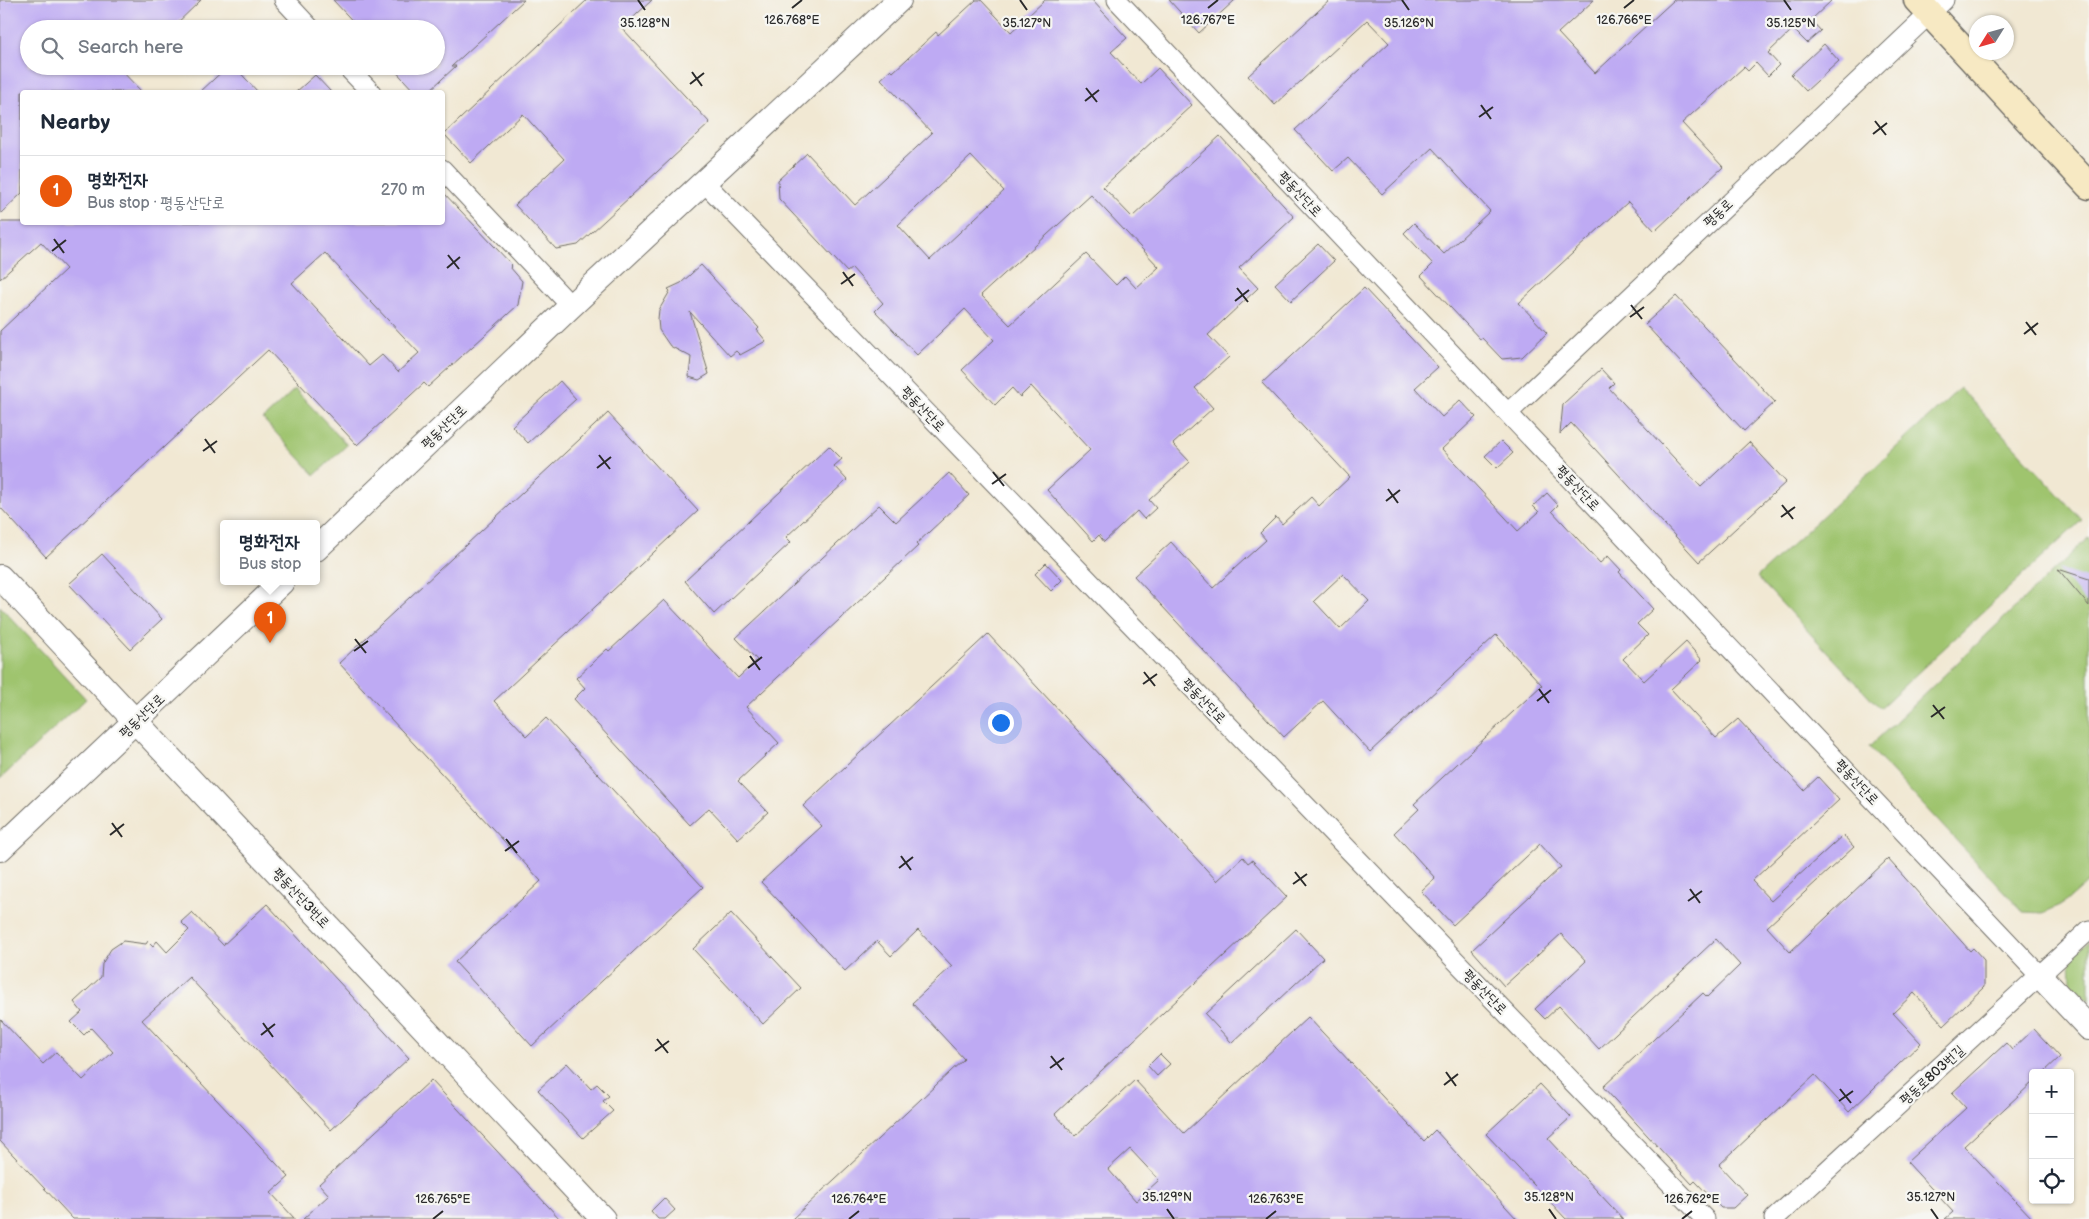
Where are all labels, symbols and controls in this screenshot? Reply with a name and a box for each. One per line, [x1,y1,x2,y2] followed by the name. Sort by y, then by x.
[764,13,820,28] text: 126.768°E
[1181,13,1235,28] text: 126.767°E
[1596,13,1652,28] text: 126.766°E
[1969,15,2014,60] north arrow
[620,16,670,31] text: 35.128°N
[1003,16,1051,31] text: 35.127°N
[1384,16,1434,31] text: 35.126°N
[1766,16,1816,31] text: 35.125°N
[20,20,445,75] search box
[38,34,66,62] icon: search
[78,36,183,59] text: Search here
[40,110,110,135] text: Nearby
[1275,168,1325,220] street label: 평동산단로
[87,169,148,192] text: 명화전자
[53,181,59,200] text: 1
[381,181,425,200] text: 270 m
[87,194,225,213] text: Bus stop · 평동산단로
[1700,195,1736,231] street label: 평동로
[897,383,949,435] street label: 평동산단로
[418,401,470,453] street label: 평동산단로
[1553,462,1603,514] street label: 평동산단로
[220,520,320,585] popup
[239,531,300,554] text: 명화전자
[239,555,301,574] text: Bus stop
[254,602,286,643] pin: 1
[1178,675,1230,727] street label: 평동산단로
[116,690,168,742] street label: 평동산단로
[988,710,1014,736] your location
[1832,756,1882,808] street label: 평동산단로
[269,864,333,932] street label: 평동산단3번로
[1459,966,1511,1018] street label: 평동산단로
[1896,1041,1968,1109] street label: 평동로803번길
[2029,1069,2074,1204] map controls
[2029,1069,2074,1114] button: +
[2029,1114,2074,1159] button: −
[2029,1159,2074,1204] button: locate
[1142,1190,1192,1205] text: 35.129°N
[1524,1190,1574,1205] text: 35.128°N
[1907,1190,1955,1205] text: 35.127°N
[416,1192,470,1207] text: 126.765°E
[832,1192,887,1207] text: 126.764°E
[1248,1192,1304,1207] text: 126.763°E
[1665,1192,1719,1207] text: 126.762°E

